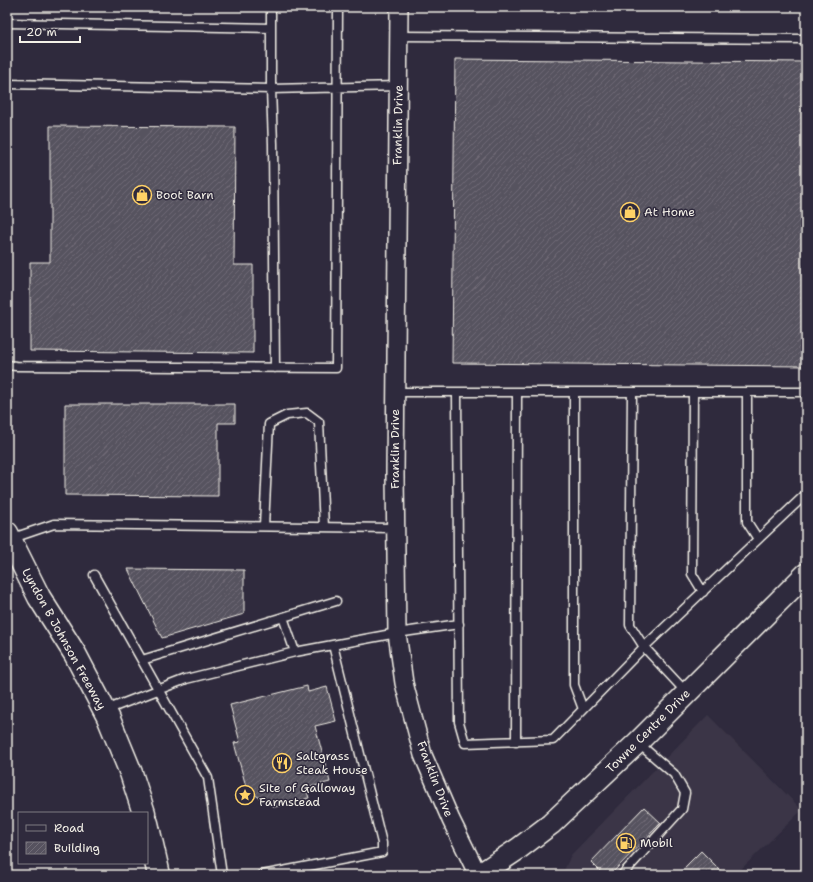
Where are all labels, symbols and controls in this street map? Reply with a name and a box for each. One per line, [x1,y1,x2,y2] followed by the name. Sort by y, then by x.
[20,18,80,44] scale bar
[26,24,57,40] text: 20 m
[389,85,407,165] street label: Franklin Drive
[131,184,153,206] shop icon: Boot Barn
[156,187,214,203] place label: Boot Barn
[619,201,641,223] shop icon: At Home
[644,204,695,220] place label: At Home
[387,409,403,489] street label: Franklin Drive
[18,565,110,713] street label: Lyndon B Johnson Freeway
[602,685,694,777] street label: Towne Centre Drive
[413,739,457,819] street label: Franklin Drive
[296,748,368,778] place label: Saltgrass Steak House
[271,752,293,774] restaurant icon: Saltgrass Steak House
[259,780,356,810] place label: Site of Galloway Farmstead
[234,784,256,806] place icon: Site of Galloway Farmstead
[18,812,148,864] legend
[54,820,85,836] text: Road
[615,832,637,854] fuel station icon: Mobil
[640,835,673,851] place label: Mobil
[54,840,100,856] text: Building

